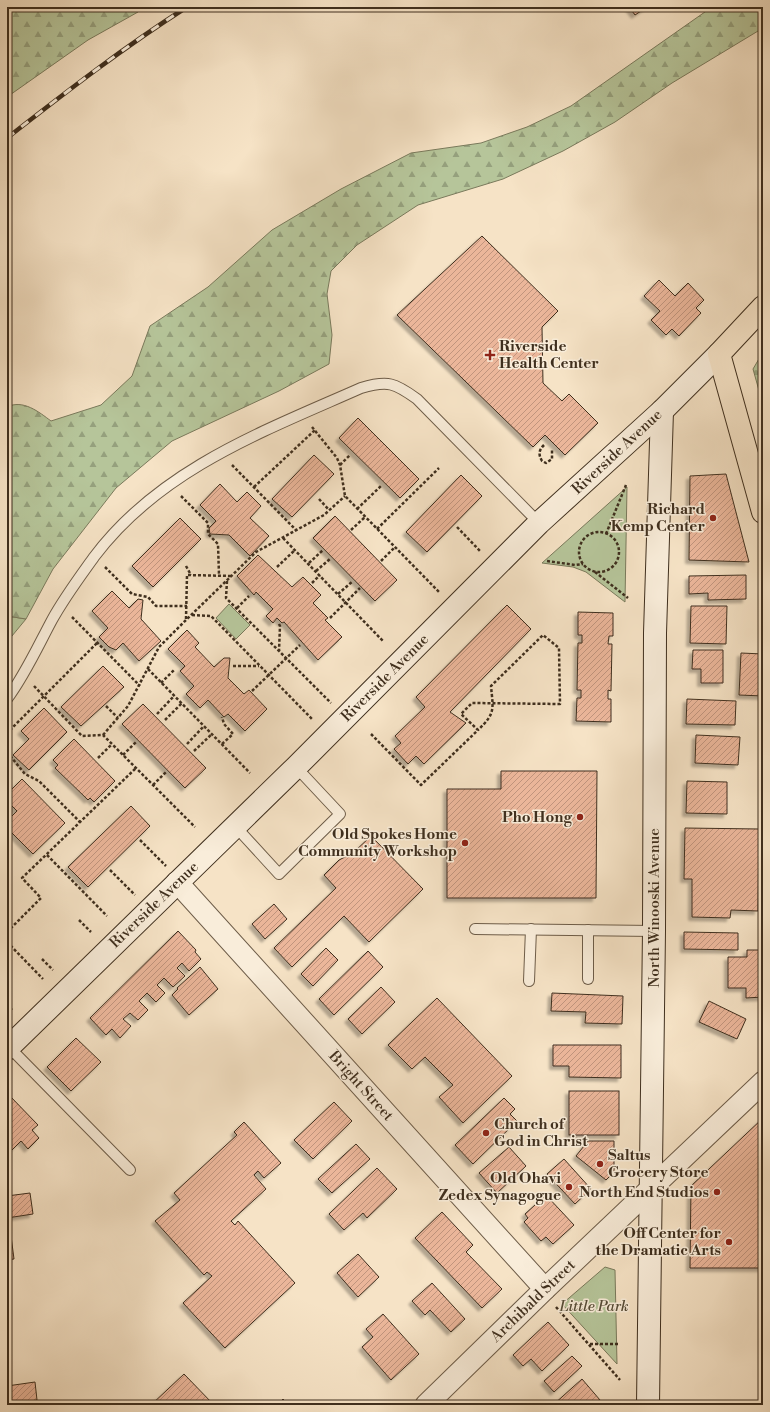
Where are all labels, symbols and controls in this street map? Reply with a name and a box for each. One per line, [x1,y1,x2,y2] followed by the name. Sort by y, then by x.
[499,337,599,373] place label: Riverside Health Center
[484,349,496,361] marker: Riverside Health Center
[568,405,666,499] street label: Riverside Avenue
[611,500,706,536] place label: Richard Kemp Center
[708,513,718,523] marker: Richard Kemp Center
[337,630,433,726] street label: Riverside Avenue
[502,808,573,827] place label: Pho Hong
[575,812,585,822] marker: Pho Hong
[298,825,457,861] place label: Old Spokes Home Community Workshop
[645,828,664,988] street label: North Winooski Avenue
[460,838,470,848] marker: Old Spokes Home Community Workshop
[105,858,203,952] street label: Riverside Avenue
[324,1046,398,1126] street label: Bright Street
[494,1115,588,1151] place label: Church of God in Christ
[481,1128,491,1138] marker: Church of God in Christ
[608,1146,709,1182] place label: Saltus Grocery Store
[595,1159,605,1169] marker: Saltus Grocery Store
[439,1169,561,1205] place label: Old Ohavi Zedex Synagogue
[564,1182,574,1192] marker: Old Ohavi Zedex Synagogue
[579,1183,709,1202] place label: North End Studios
[712,1187,722,1197] marker: North End Studios
[595,1224,721,1260] place label: Off Center for the Dramatic Arts
[724,1237,734,1247] marker: Off Center for the Dramatic Arts
[486,1255,580,1347] street label: Archibald Street
[558,1297,629,1316] park label: Little Park

